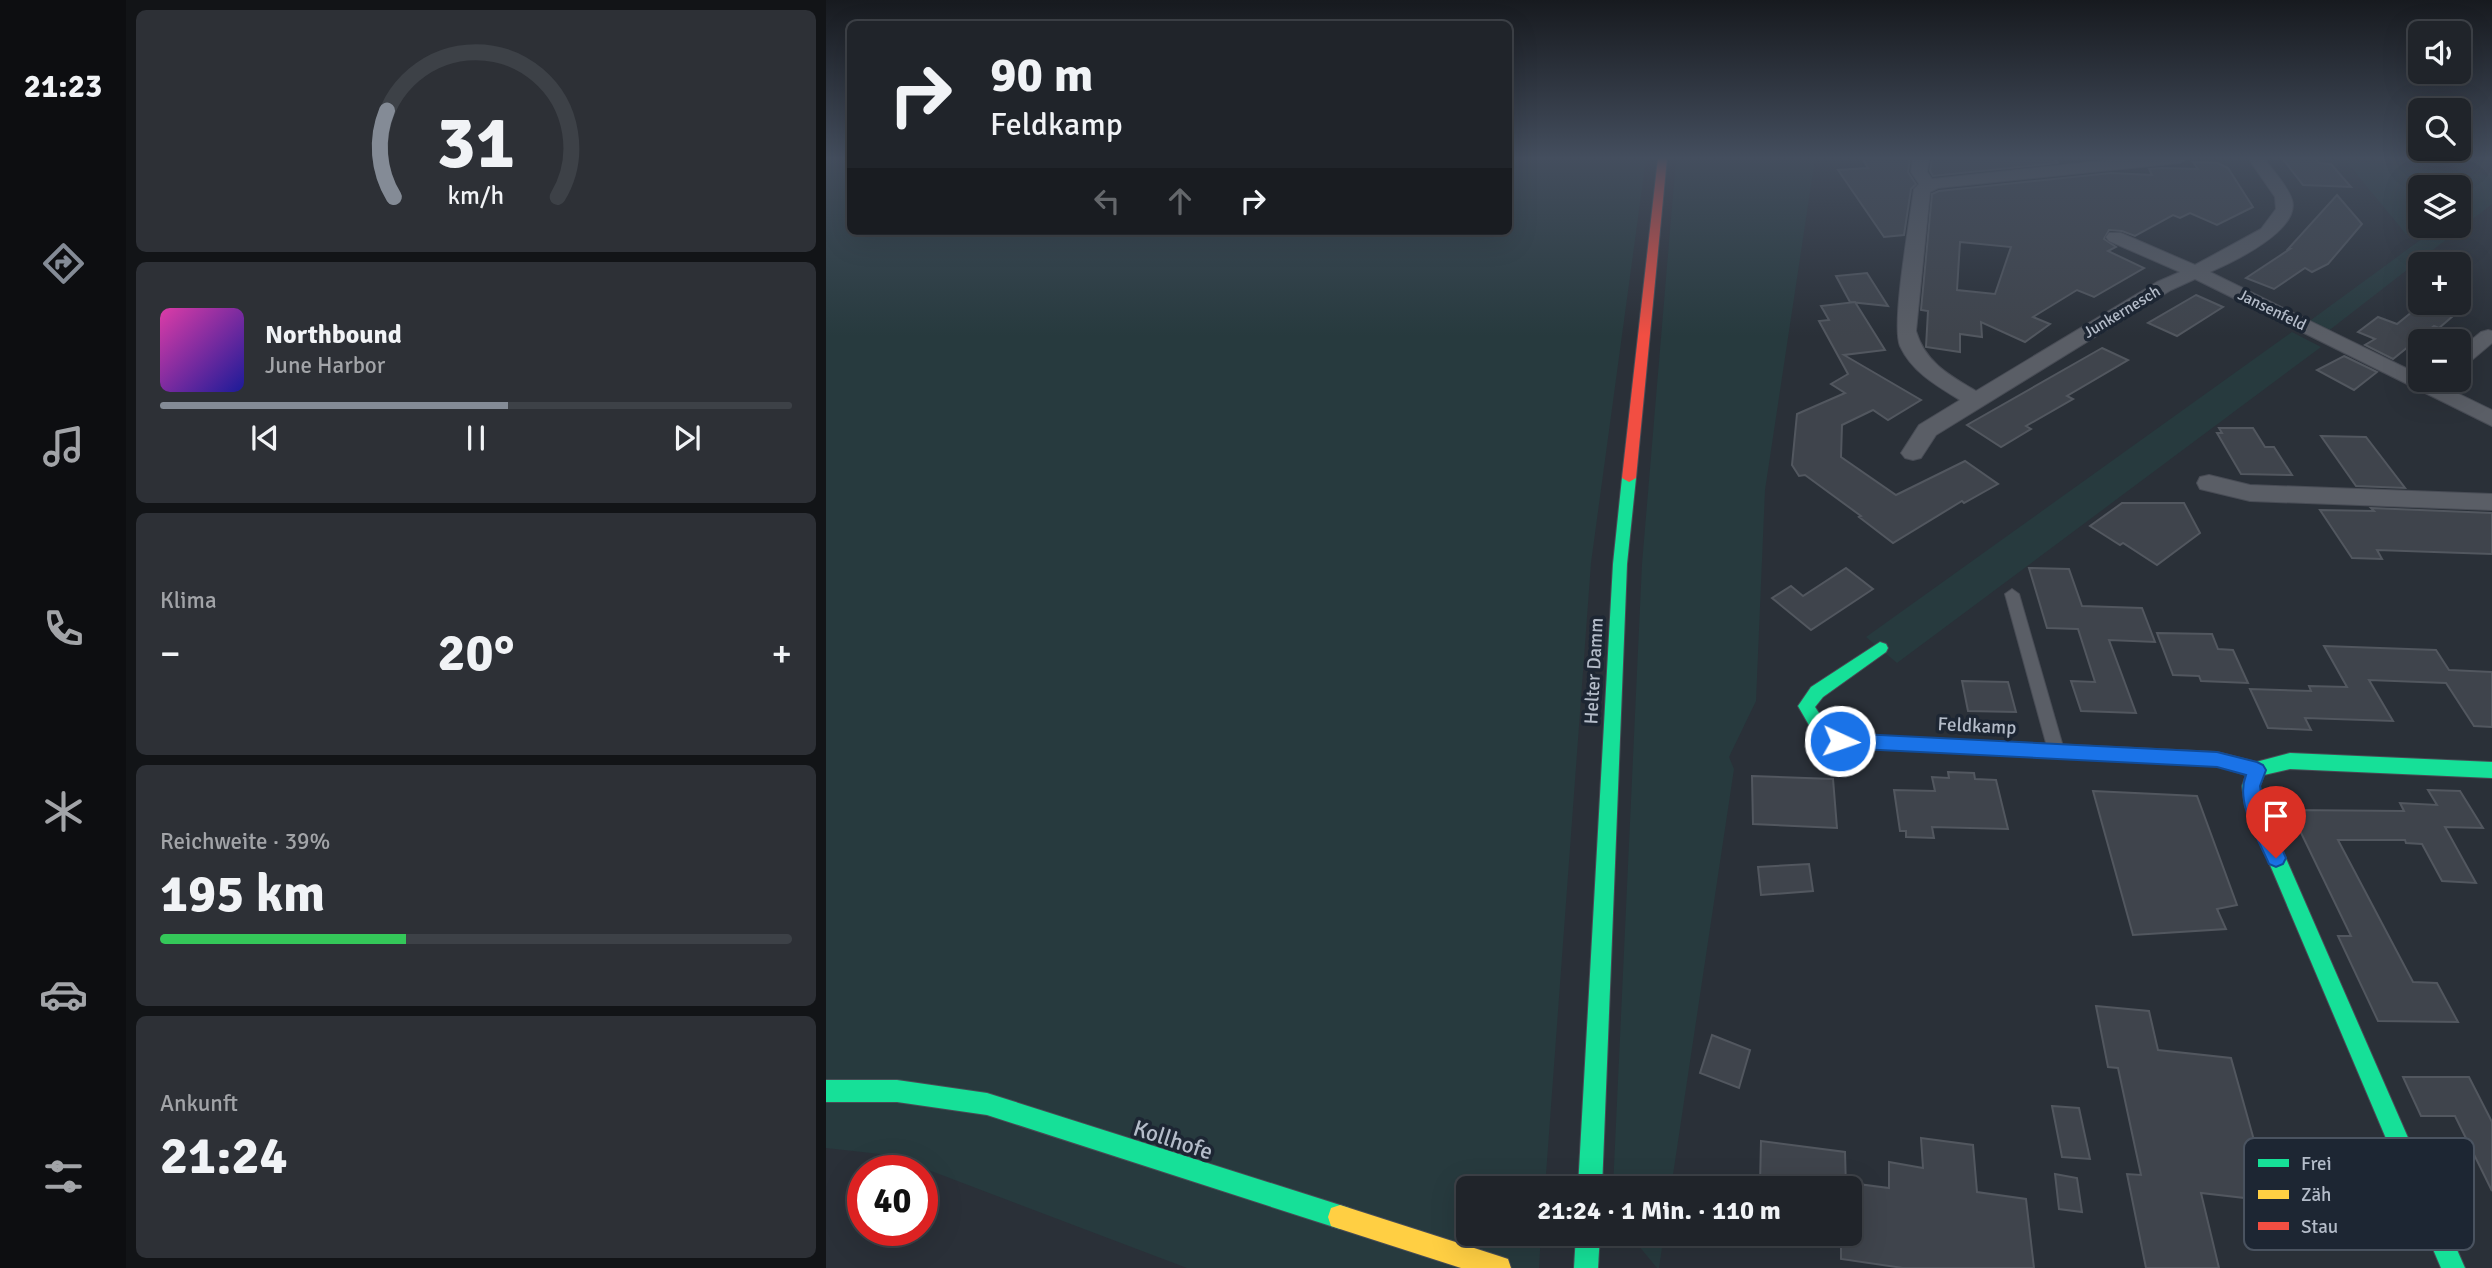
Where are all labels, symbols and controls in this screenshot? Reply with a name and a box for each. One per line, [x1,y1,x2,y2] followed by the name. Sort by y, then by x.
[2408,21,2471,392] map controls
[2408,21,2471,84] button: sound
[990,45,1093,105] text: 90 m
[875,49,966,140] icon: right
[24,67,102,106] text: 21:23
[2408,98,2471,161] button: search
[437,99,515,188] text: 31
[990,105,1123,144] text: Feldkamp
[2408,175,2471,238] button: layers
[448,180,504,211] text: km/h
[1088,182,1126,220] icon: left
[1161,182,1199,220] icon: ahead
[1234,182,1272,220] icon: right
[39,239,88,288] icon: directions
[2408,252,2471,315] button: +
[2080,281,2164,343] street label: Junkernesch
[2235,285,2309,335] street label: Jansenfeld
[265,319,402,351] text: Northbound
[2408,329,2471,392] button: −
[265,351,385,380] text: June Harbor
[246,419,284,457] icon: previous
[457,419,495,457] icon: pause
[668,419,706,457] icon: next
[39,422,88,471] icon: music
[160,586,217,615] text: Klima
[39,604,88,653] icon: phone
[1579,617,1609,725] street label: Helter Damm
[438,621,514,685] text: 20°
[160,630,181,677] text: −
[771,630,792,677] text: +
[1803,704,1877,778] position arrow
[1937,712,2017,740] street label: Feldkamp
[2246,786,2306,858] pin
[39,787,88,836] icon: climate
[2257,797,2295,835] icon: arrive
[160,827,330,856] text: Reichweite · 39%
[160,862,325,926] text: 195 km
[39,970,88,1019] icon: car
[160,1089,238,1118] text: Ankunft
[1130,1114,1216,1166] street label: Kollhofe
[160,1124,288,1188] text: 21:24
[2244,1138,2474,1250] legend
[39,1152,88,1201] icon: filters
[2301,1152,2332,1176] text: Frei
[847,1155,938,1246] speed limit sign: 40
[2301,1183,2331,1207] text: Zäh
[1537,1195,1781,1227] text: 21:24 · 1 Min. · 110 m
[2301,1215,2338,1239] text: Stau

